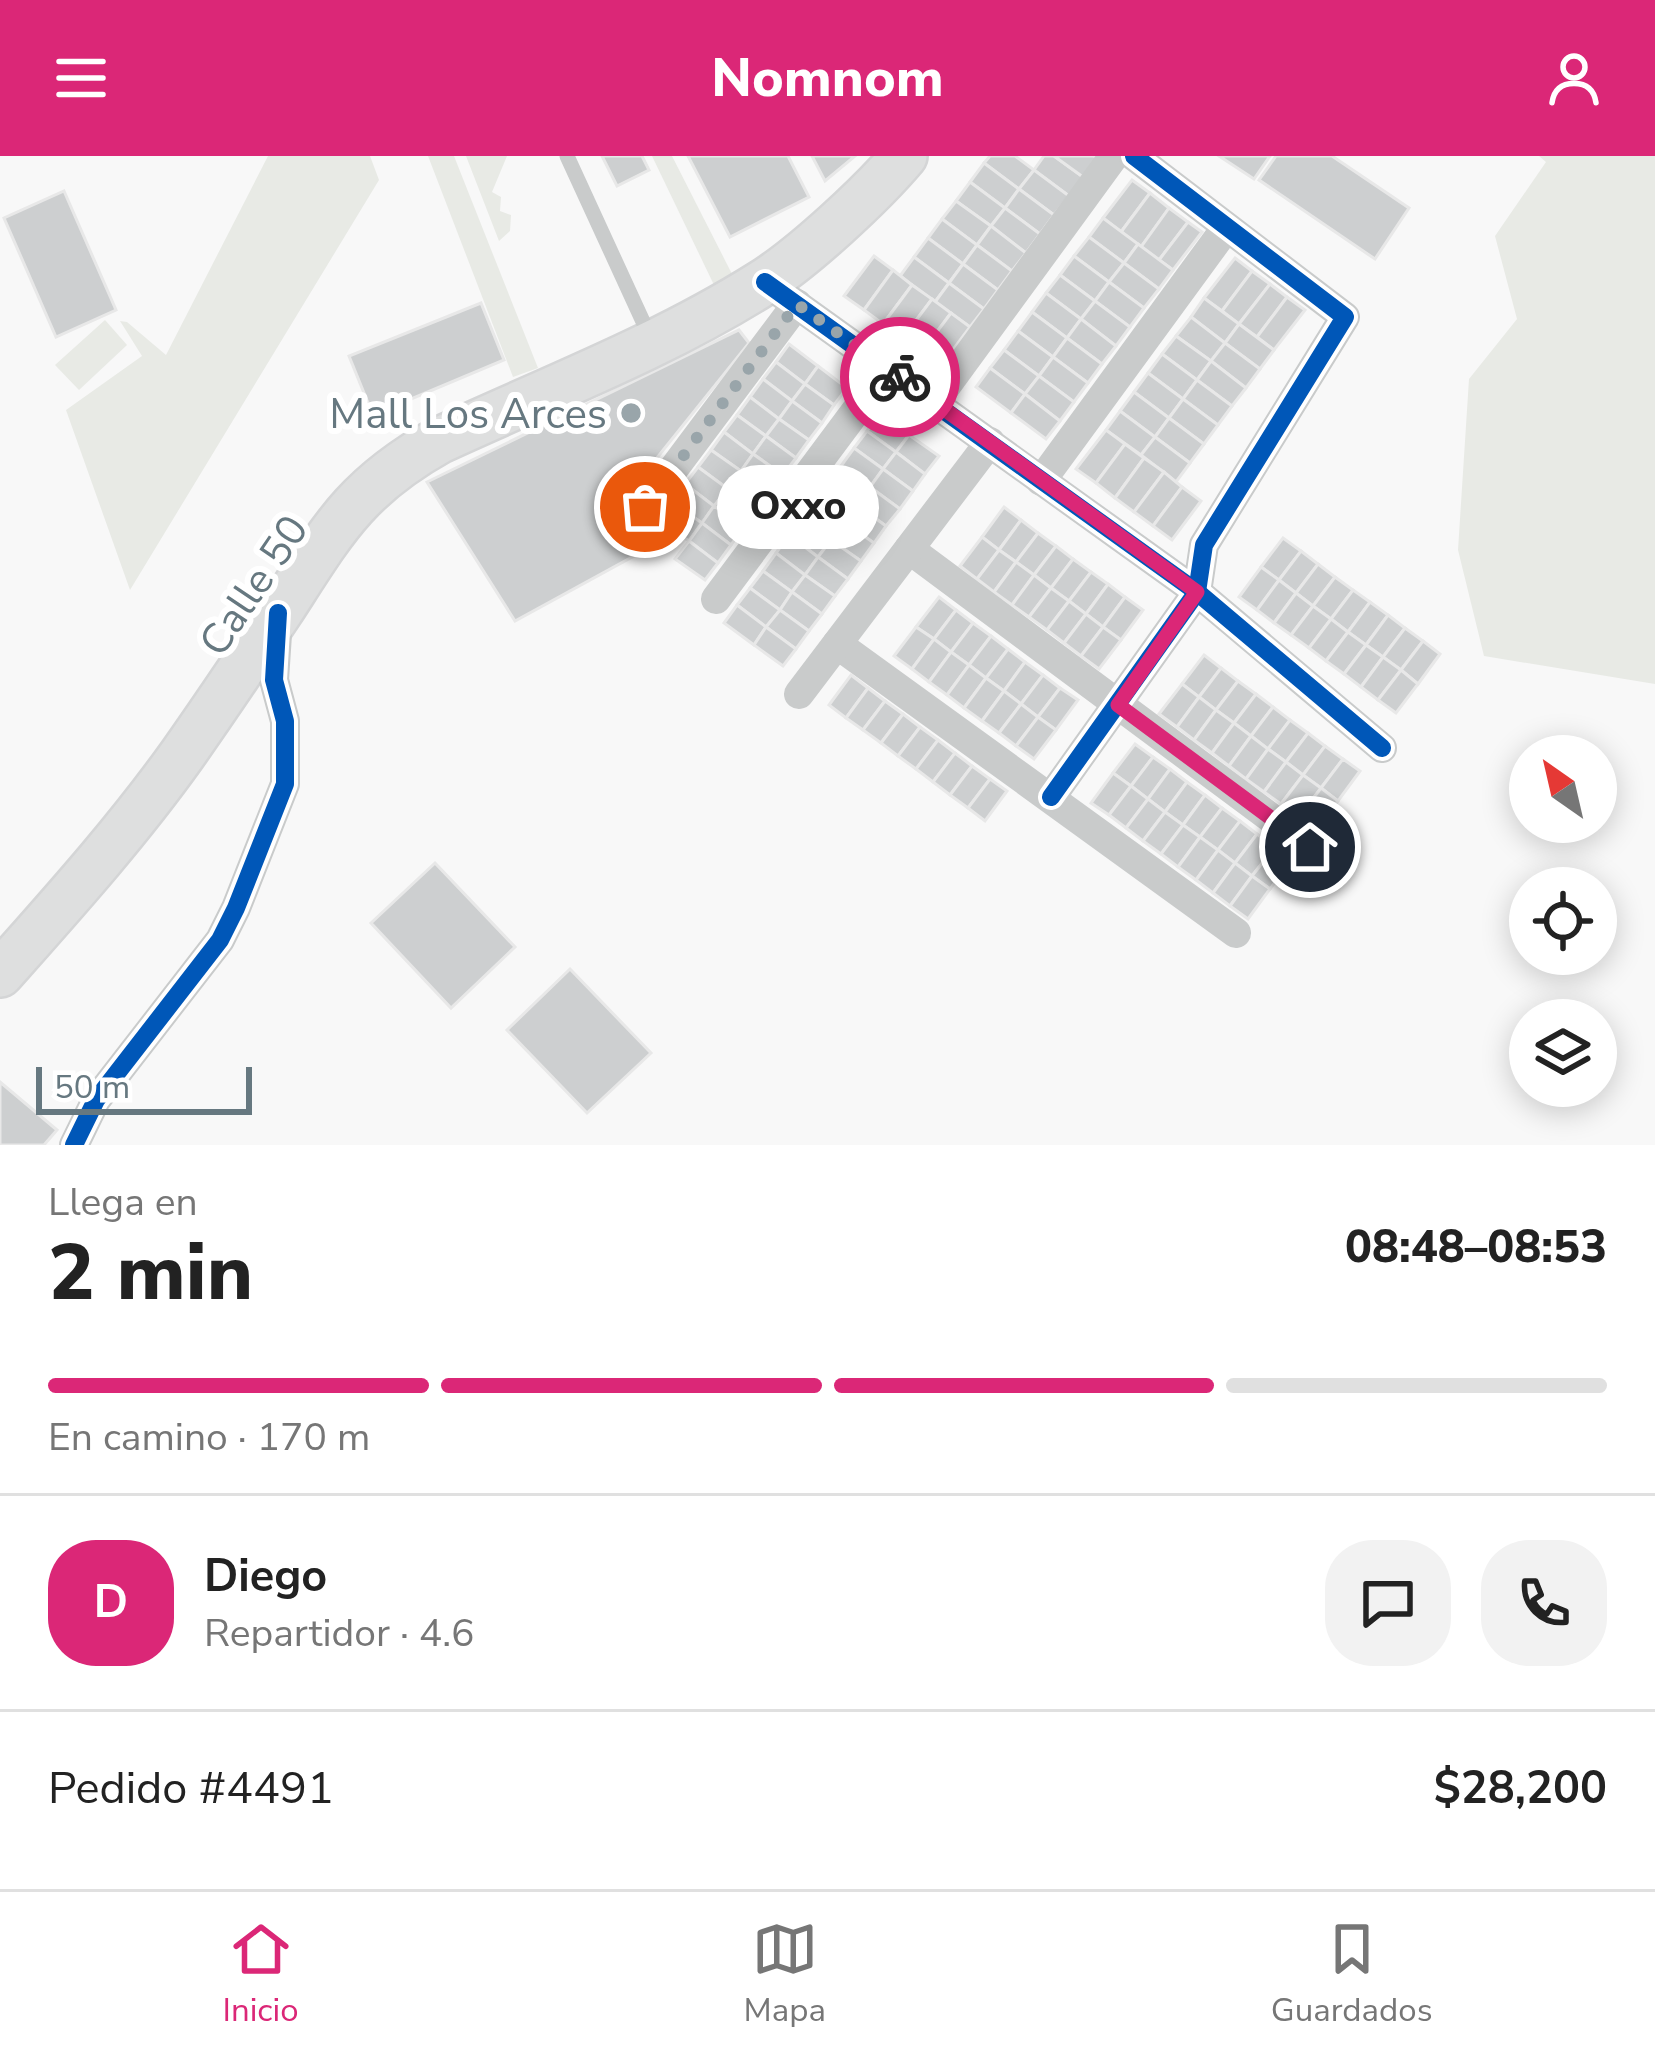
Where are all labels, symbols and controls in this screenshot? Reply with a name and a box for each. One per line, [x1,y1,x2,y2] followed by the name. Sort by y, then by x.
[711,41,944,115] text: Nomnom
[48,45,114,111] icon: menu
[1541,45,1607,111] icon: person
[840,317,960,437] courier
[867,344,933,410] icon: bike
[329,386,607,443] place label: Mall Los Arces
[618,400,644,426] marker: Mall Los Arces
[594,456,696,558] pin
[717,465,879,549] callout: Oxxo
[612,474,678,540] icon: bag
[749,480,847,533] text: Oxxo
[186,504,322,667] street label: Calle 50
[1509,735,1617,843] north arrow
[1509,735,1617,1107] map controls
[1259,796,1361,898] pin
[1277,814,1343,880] icon: home
[1509,867,1617,975] button: locate
[1509,999,1617,1107] button: layers
[36,1061,252,1114] scale bar
[54,1065,130,1110] text: 50 m
[48,1176,198,1229] text: Llega en
[1345,1217,1607,1278] text: 08:48–08:53
[48,1220,253,1327] text: 2 min
[48,1411,370,1464] text: En camino · 170 m
[1325,1540,1451,1666] button: chat
[1481,1540,1607,1666] button: phone
[204,1546,327,1607] text: Diego
[94,1572,128,1633] text: D
[204,1607,475,1660] text: Repartidor · 4.6
[48,1758,334,1819] text: Pedido #4491
[1434,1758,1607,1819] text: $28,200
[222,1916,299,2033] tab: Inicio
[743,1916,826,2033] tab: Mapa
[1271,1916,1433,2033] tab: Guardados

